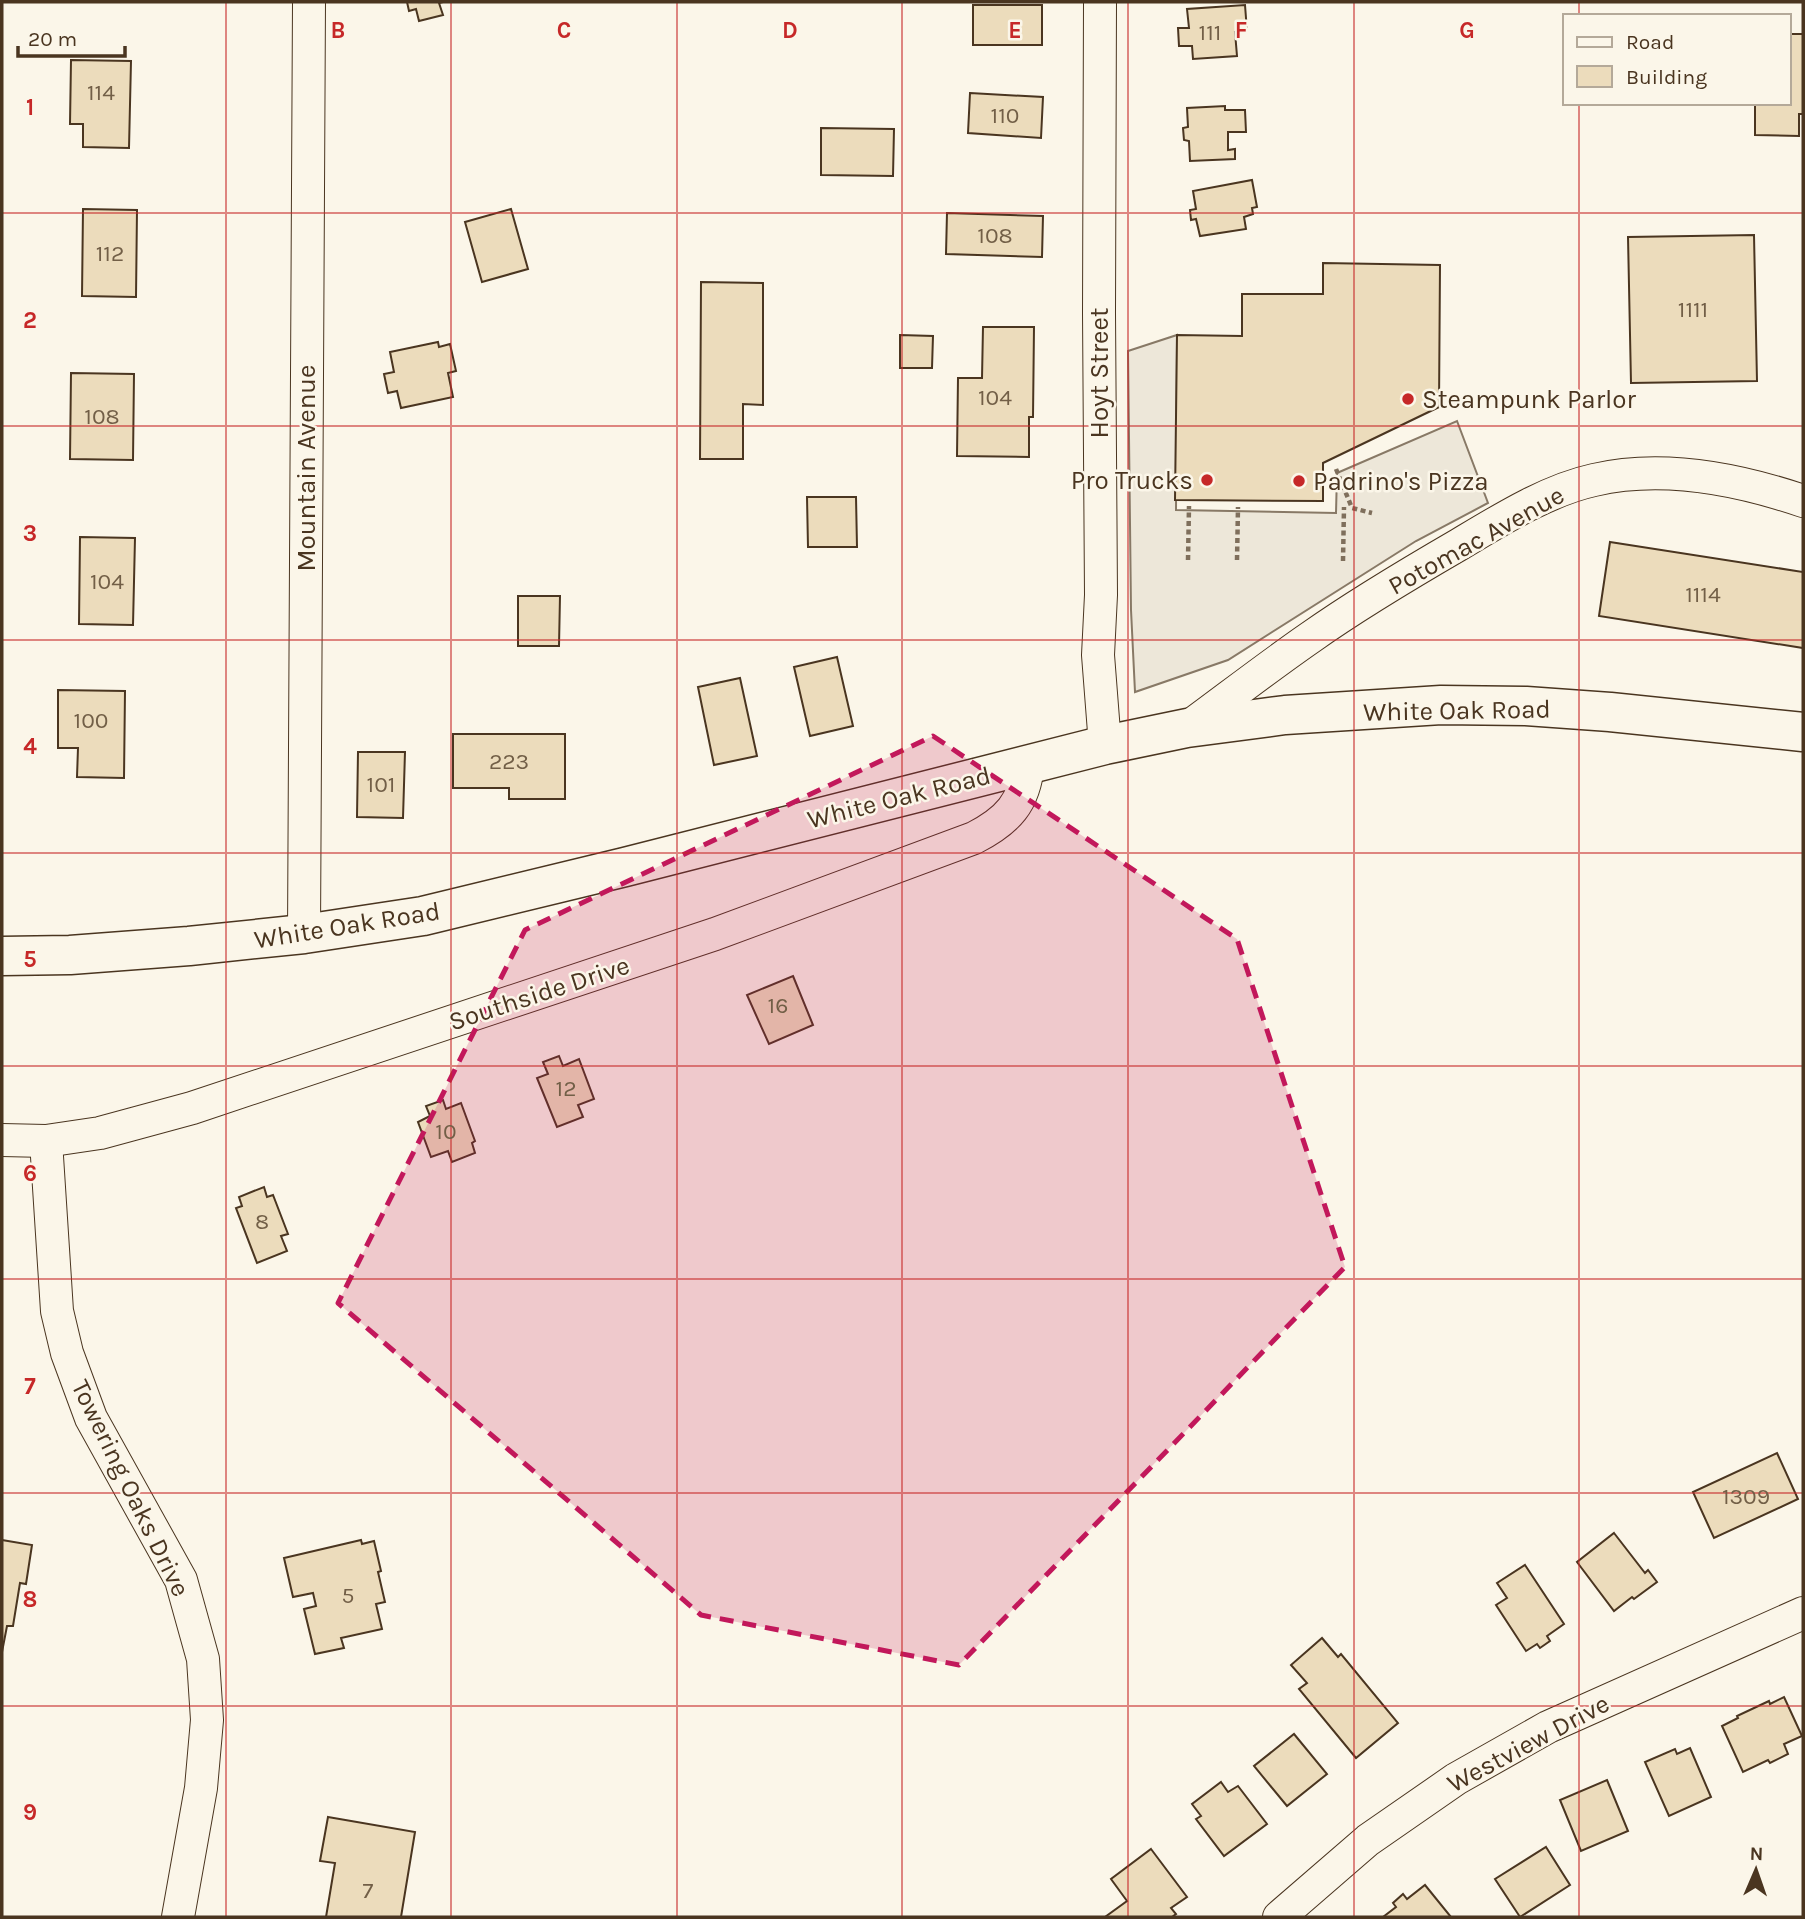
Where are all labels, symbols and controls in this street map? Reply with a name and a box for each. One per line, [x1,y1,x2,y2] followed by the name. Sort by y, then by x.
[18,14,124,58] scale bar
[1563,14,1791,105] legend
[331,17,345,44] text: B
[557,17,571,44] text: C
[782,17,798,44] text: D
[1008,17,1022,44] text: E
[1235,17,1247,44] text: F
[1459,17,1475,44] text: G
[1199,19,1221,46] house number: 111
[28,27,77,51] text: 20 m
[1626,30,1674,54] text: Road
[1626,65,1707,89] text: Building
[87,79,115,106] house number: 114
[26,94,34,121] text: 1
[991,102,1019,129] house number: 110
[977,222,1013,249] house number: 108
[96,240,124,267] house number: 112
[1678,296,1708,323] house number: 1111
[23,307,37,334] text: 2
[1084,307,1115,439] street label: Hoyt Street
[291,365,322,571] street label: Mountain Avenue
[978,384,1012,411] house number: 104
[1422,384,1637,415] place label: Steampunk Parlor
[1400,391,1416,407] marker: Steampunk Parlor
[84,403,120,430] house number: 108
[1071,465,1193,496] place label: Pro Trucks
[1313,466,1489,497] place label: Padrino's Pizza
[1199,472,1215,488] marker: Pro Trucks
[1291,473,1307,489] marker: Padrino's Pizza
[1383,479,1570,602] street label: Potomac Avenue
[23,520,37,547] text: 3
[90,568,124,595] house number: 104
[1685,581,1721,608] house number: 1114
[1363,693,1551,728] street label: White Oak Road
[74,707,108,734] house number: 100
[23,733,37,760] text: 4
[489,748,529,775] house number: 223
[804,760,994,835] street label: White Oak Road
[367,771,395,798] house number: 101
[252,895,442,955] street label: White Oak Road
[23,946,37,973] text: 5
[445,950,633,1037] street label: Southside Drive
[768,992,788,1019] house number: 16
[556,1075,576,1102] house number: 12
[435,1118,457,1145] house number: 10
[23,1160,37,1187] text: 6
[255,1208,269,1235] house number: 8
[24,1373,36,1400] text: 7
[65,1375,197,1602] street label: Towering Oaks Drive
[1722,1483,1770,1510] house number: 1309
[342,1582,354,1609] house number: 5
[23,1586,37,1613] text: 8
[1442,1688,1615,1799] street label: Westview Drive
[23,1799,37,1826] text: 9
[1721,1835,1791,1905] north arrow
[1749,1843,1764,1865] text: N
[363,1877,374,1904] house number: 7

